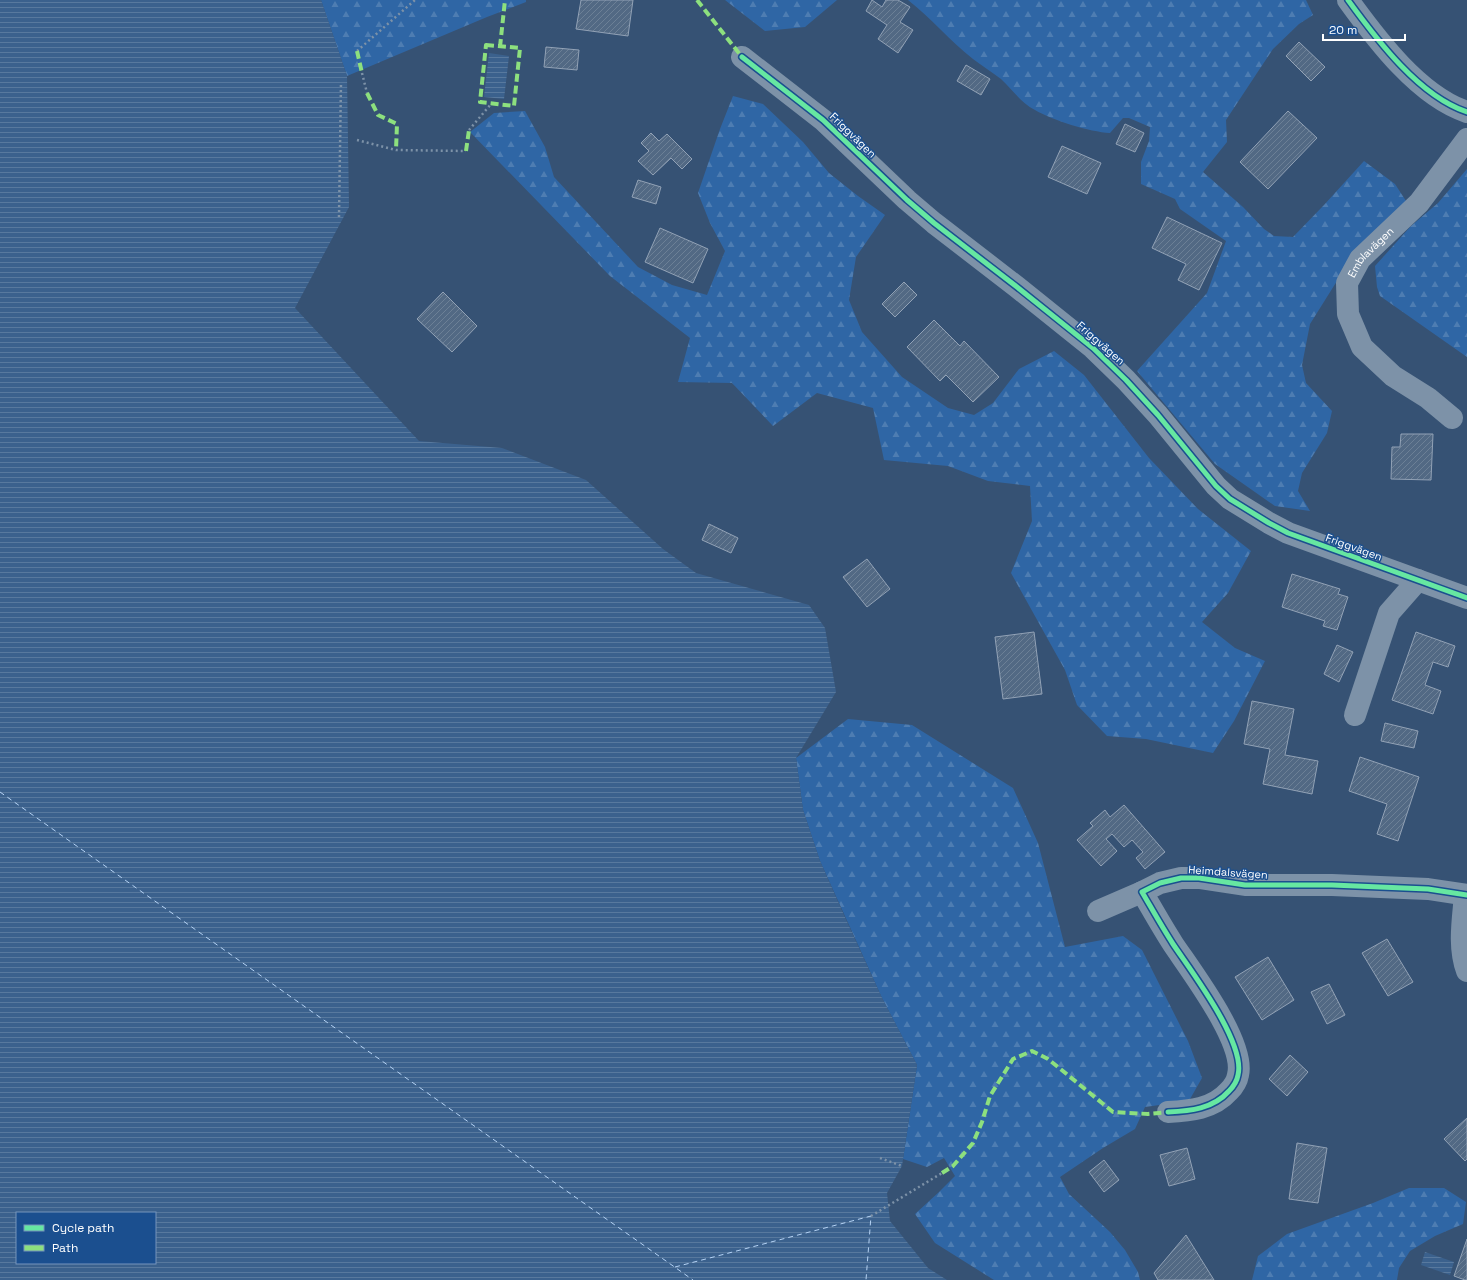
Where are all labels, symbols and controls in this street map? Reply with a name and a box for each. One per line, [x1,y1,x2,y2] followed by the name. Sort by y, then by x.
[1323,16,1405,42] scale bar
[1329,22,1357,38] text: 20 m
[827,109,879,161] street label: Friggvägen
[1344,224,1397,280] street label: Emblavägen
[1074,318,1128,368] street label: Friggvägen
[1324,530,1384,564] street label: Friggvägen
[1188,862,1268,882] street label: Heimdalsvägen
[16,1212,156,1264] legend
[52,1220,114,1236] text: Cycle path
[52,1240,78,1256] text: Path

